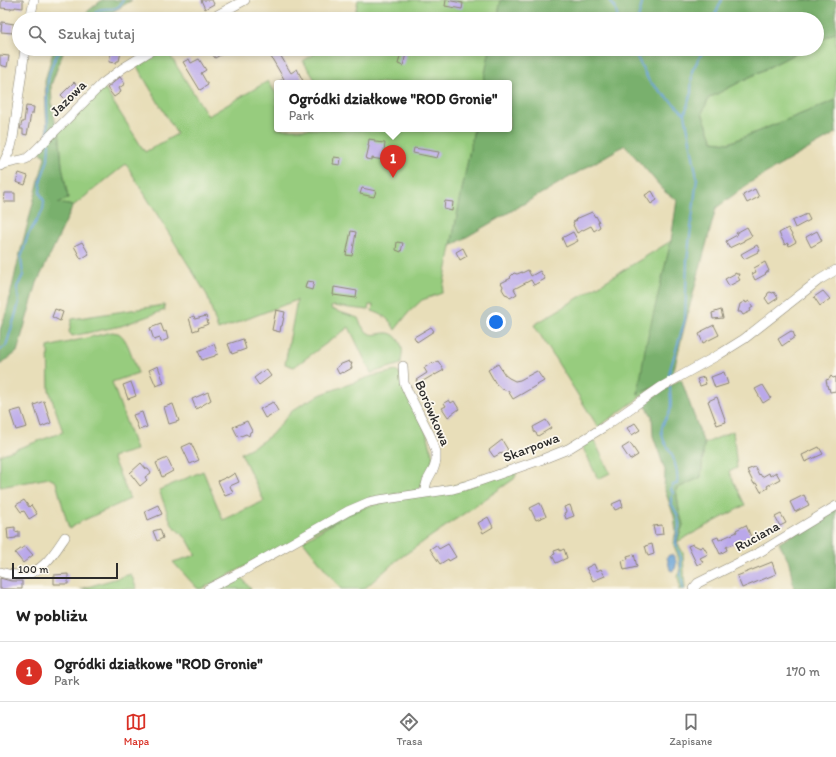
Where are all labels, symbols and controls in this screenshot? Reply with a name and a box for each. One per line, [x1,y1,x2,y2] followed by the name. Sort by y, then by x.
[12,12,824,56] search box
[26,23,48,45] icon: search
[58,25,135,43] text: Szukaj tutaj
[47,76,91,120] street label: Jazowa
[274,80,512,132] popup
[289,90,497,108] text: Ogródki działkowe "ROD Gronie"
[289,108,314,123] text: Park
[380,145,406,178] pin: 1
[486,312,506,332] your location
[411,378,454,449] street label: Borówkowa
[501,429,562,466] street label: Skarpowa
[732,517,783,556] street label: Ruciana
[12,561,118,580] scale bar
[18,563,48,576] text: 100 m
[16,605,87,625] text: W pobliżu
[54,655,263,673] text: Ogródki działkowe "ROD Gronie"
[26,664,32,679] text: 1
[786,664,820,679] text: 170 m
[54,673,80,688] text: Park
[124,711,149,748] tab: Mapa
[397,711,422,748] tab: Trasa
[670,711,712,748] tab: Zapisane

